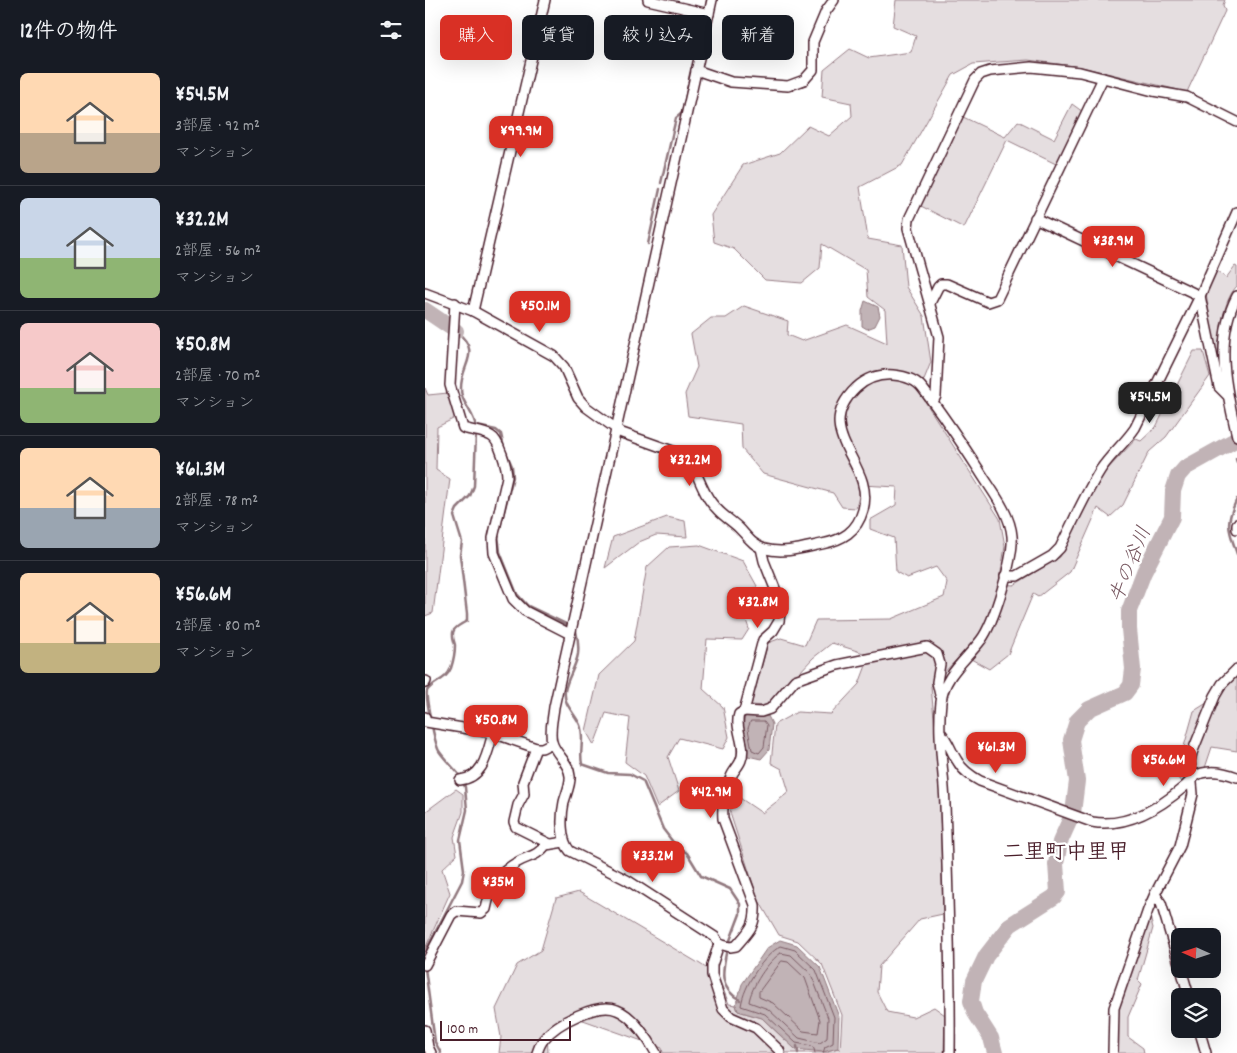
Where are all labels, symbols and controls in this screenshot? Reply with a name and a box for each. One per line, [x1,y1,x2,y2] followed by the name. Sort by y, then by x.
[440,15,512,60] chip: 購入
[522,15,594,60] chip: 賃貸
[604,15,712,60] chip: 絞り込み
[722,15,794,60] chip: 新着
[377,16,405,44] icon: filters
[20,18,118,48] text: 12件の物件
[175,81,229,111] text: ¥54.5M
[60,93,120,153] icon: home
[175,115,260,138] text: 3部屋 · 92 m²
[480,116,562,158] pin: ¥99.9M
[500,120,542,143] text: ¥99.9M
[175,142,254,165] text: マンション
[175,206,229,236] text: ¥32.2M
[60,218,120,278] icon: home
[1072,226,1154,268] pin: ¥38.9M
[1093,230,1133,253] text: ¥38.9M
[175,240,261,263] text: 2部屋 · 56 m²
[175,267,254,290] text: マンション
[499,290,581,333] pin: ¥50.1M
[520,295,560,318] text: ¥50.1M
[175,331,231,361] text: ¥50.8M
[60,343,120,403] icon: home
[175,365,260,388] text: 2部屋 · 70 m²
[1109,382,1191,424] pin: ¥54.5M
[1129,386,1171,409] text: ¥54.5M
[175,392,254,415] text: マンション
[649,444,731,487] pin: ¥32.2M
[670,449,710,472] text: ¥32.2M
[175,456,225,486] text: ¥61.3M
[60,468,120,528] icon: home
[175,490,258,513] text: 2部屋 · 78 m²
[175,517,254,540] text: マンション
[1104,523,1160,607] water label: 牛の谷川
[175,581,231,611] text: ¥56.6M
[717,586,799,629] pin: ¥32.8M
[738,591,778,614] text: ¥32.8M
[60,593,120,653] icon: home
[175,615,261,638] text: 2部屋 · 80 m²
[175,642,254,665] text: マンション
[455,704,537,747] pin: ¥50.8M
[475,709,517,732] text: ¥50.8M
[955,732,1037,774] pin: ¥61.3M
[977,736,1015,759] text: ¥61.3M
[1123,744,1205,787] pin: ¥56.6M
[1143,749,1185,772] text: ¥56.6M
[670,776,752,819] pin: ¥42.9M
[691,781,731,804] text: ¥42.9M
[1003,839,1129,869] district label: 二里町中里甲
[612,840,694,883] pin: ¥33.2M
[633,845,673,868] text: ¥33.2M
[468,866,528,909] pin: ¥35M
[482,871,514,894] text: ¥35M
[1171,928,1221,978] north arrow
[1171,928,1221,1038] map controls
[1171,988,1221,1038] button: layers
[440,1018,571,1041] scale bar
[447,1020,478,1040] text: 100 m

